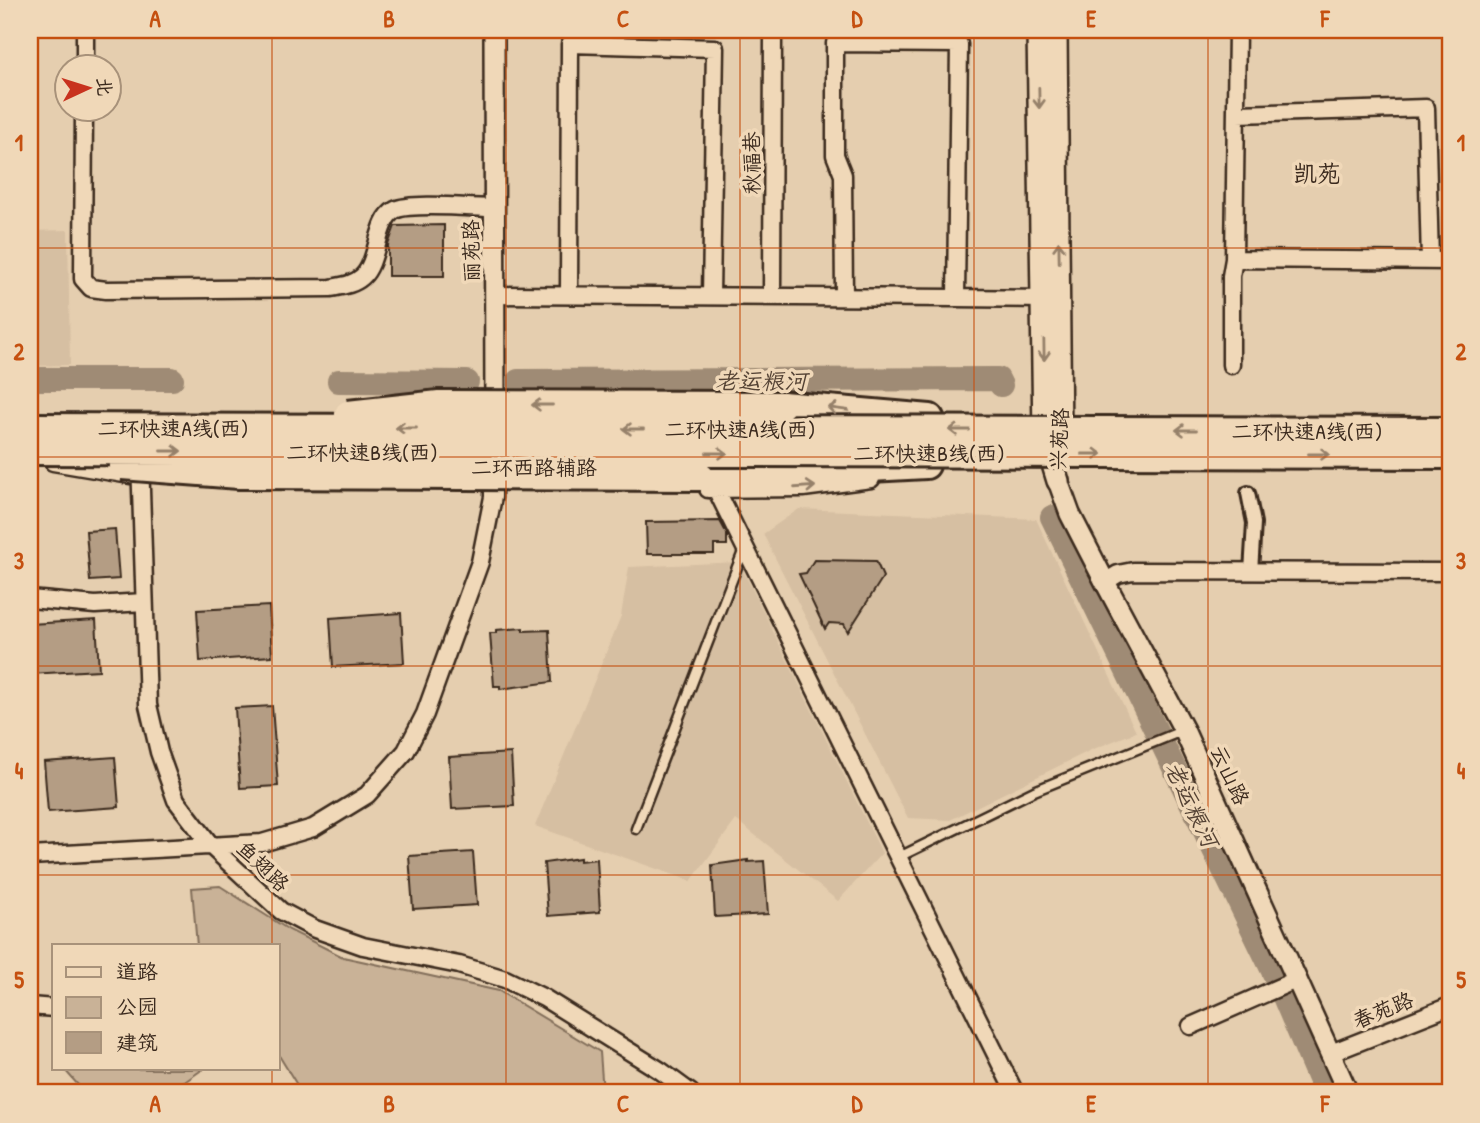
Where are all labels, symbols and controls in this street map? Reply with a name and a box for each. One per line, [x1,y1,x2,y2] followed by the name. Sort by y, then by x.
[149,3,161,34] text: A
[383,3,395,34] text: B
[617,3,629,34] text: C
[852,3,864,34] text: D
[1086,3,1097,34] text: E
[1320,3,1331,34] text: F
[52,52,122,122] north arrow
[91,76,119,97] text: 北
[1032,86,1046,109] one-way arrow
[15,127,23,158] text: 1
[1457,127,1465,158] text: 1
[737,132,766,195] street label: 秋福巷
[1293,157,1341,189] district label: 凯苑
[456,219,486,283] street label: 丽苑路
[1052,241,1066,264] one-way arrow
[14,336,25,367] text: 2
[1456,336,1467,367] text: 2
[1037,338,1050,361] one-way arrow
[715,365,811,396] water label: 老运粮河
[531,398,554,412] one-way arrow
[827,403,850,416] one-way arrow
[1043,407,1075,471] street label: 兴苑路
[98,414,248,443] street label: 二环快速A线(西)
[665,415,815,444] street label: 二环快速A线(西)
[1232,417,1382,446] street label: 二环快速A线(西)
[394,421,417,435] one-way arrow
[622,422,645,436] one-way arrow
[947,423,970,437] one-way arrow
[1175,423,1198,437] one-way arrow
[286,438,438,467] street label: 二环快速B线(西)
[853,439,1005,468] street label: 二环快速B线(西)
[160,444,183,458] one-way arrow
[706,446,729,460] one-way arrow
[1080,447,1103,461] one-way arrow
[1308,447,1331,461] one-way arrow
[471,453,597,482] street label: 二环西路辅路
[794,480,816,493] one-way arrow
[14,545,24,576] text: 3
[1456,545,1466,576] text: 3
[1204,740,1256,810] street label: 云山路
[15,755,24,786] text: 4
[1457,755,1466,786] text: 4
[1158,756,1228,856] water label: 老运粮河
[230,834,296,898] street label: 鱼翅路
[52,944,280,1070] legend
[116,957,158,986] text: 道路
[14,964,24,995] text: 5
[1456,964,1466,995] text: 5
[1348,985,1418,1035] street label: 春苑路
[116,992,158,1021] text: 公园
[116,1028,158,1057] text: 建筑
[149,1088,161,1119] text: A
[383,1088,395,1119] text: B
[617,1088,629,1119] text: C
[852,1088,864,1119] text: D
[1086,1088,1097,1119] text: E
[1320,1088,1331,1119] text: F

